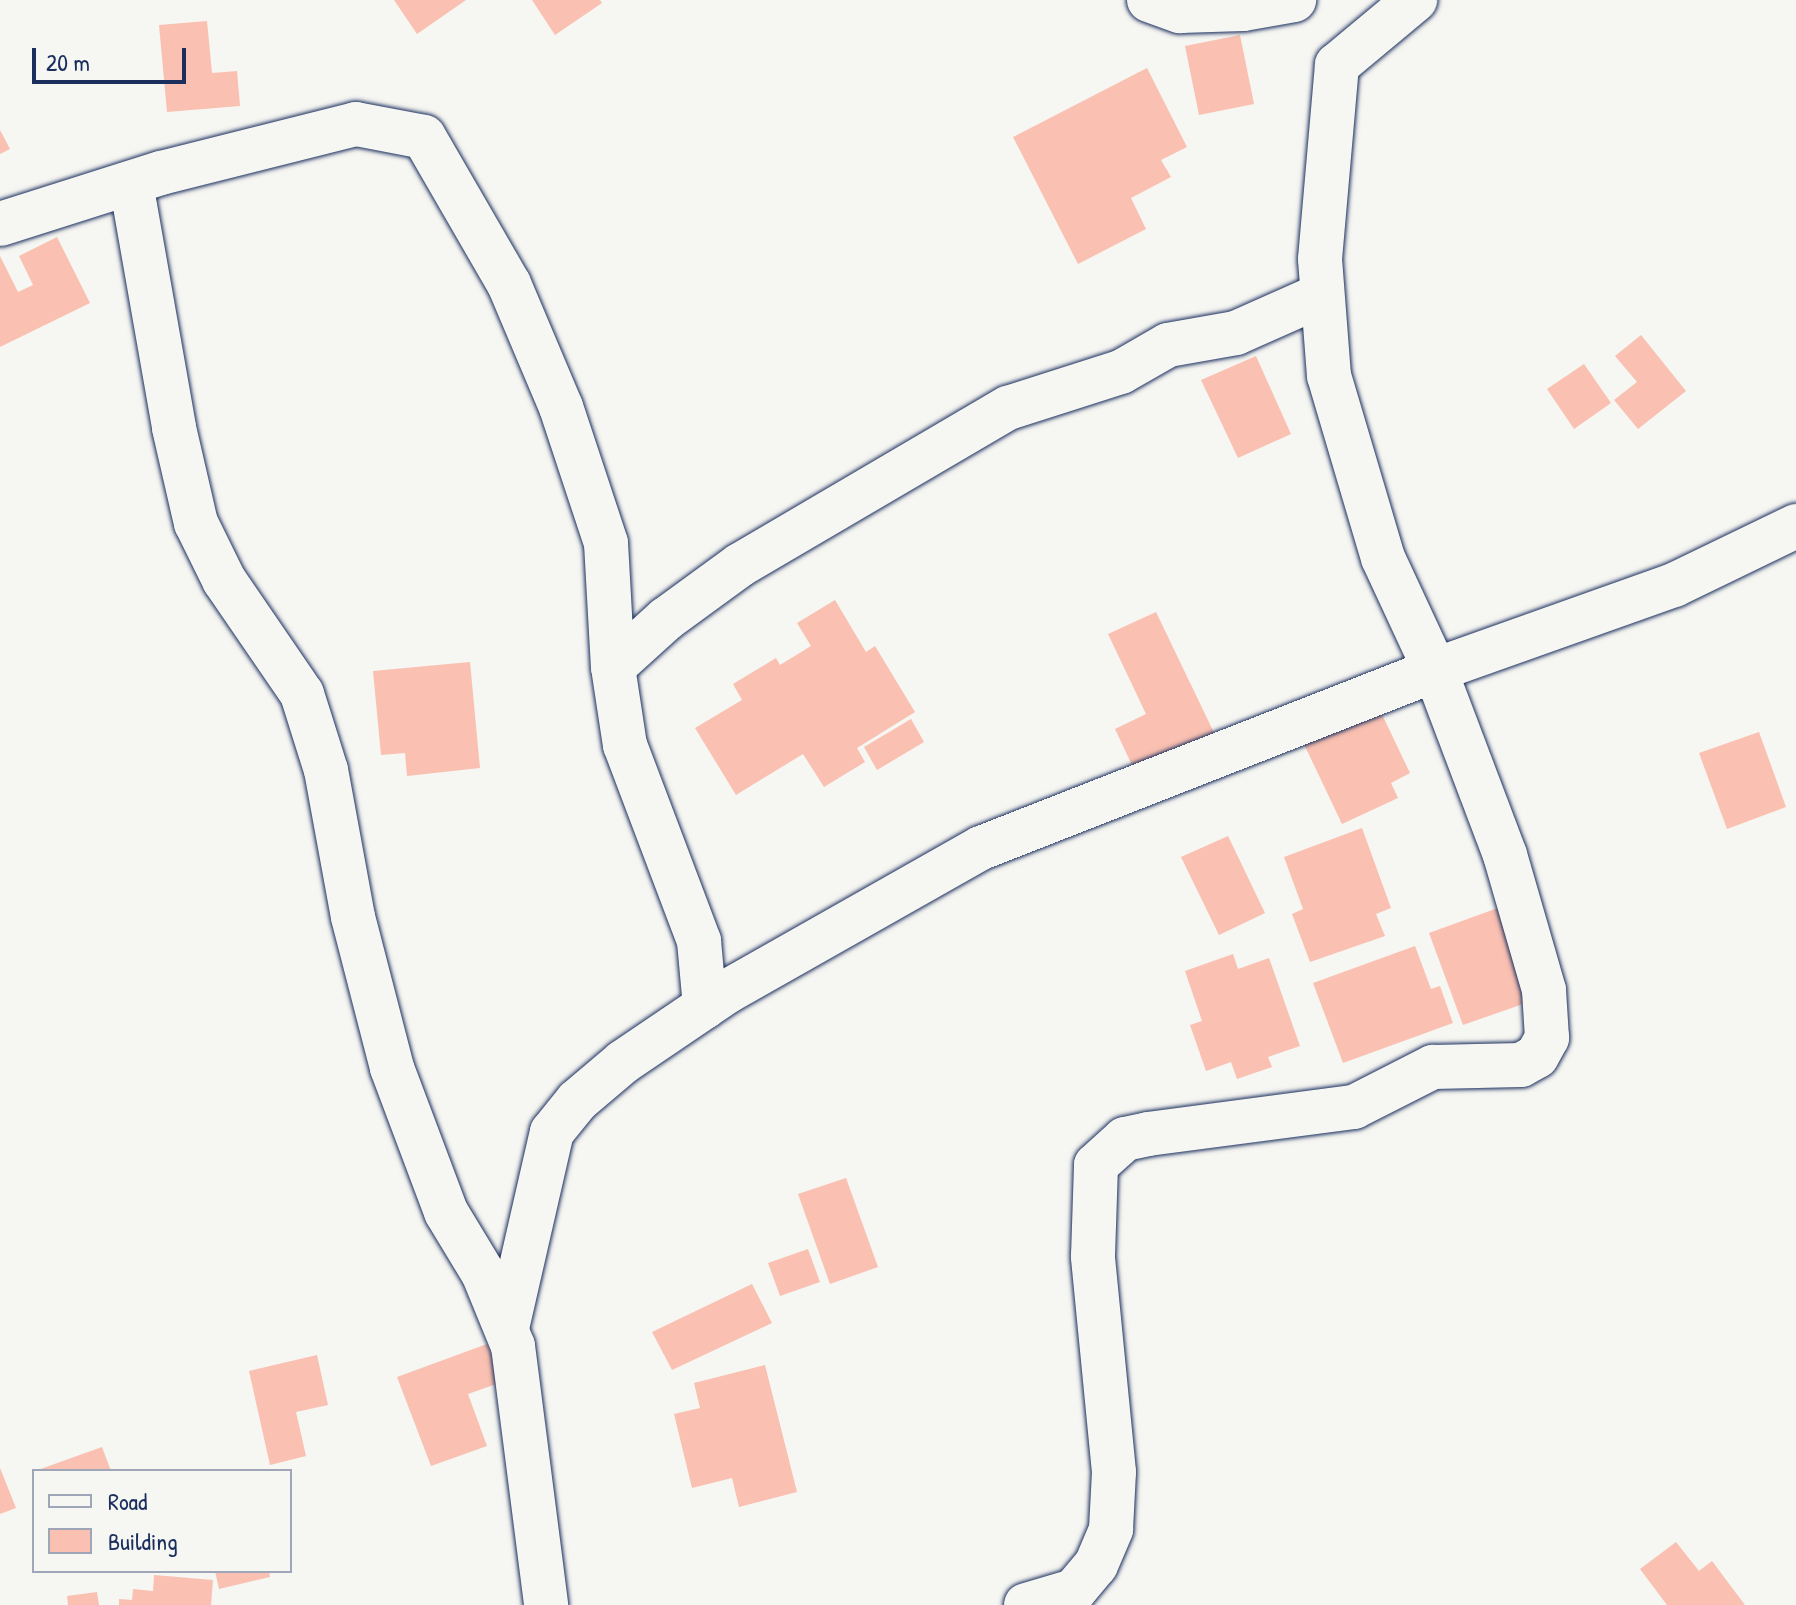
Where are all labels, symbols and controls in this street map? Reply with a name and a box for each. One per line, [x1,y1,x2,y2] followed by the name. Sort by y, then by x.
[36,32,190,82] scale bar
[46,46,90,78] text: 20 m
[32,1469,292,1573] legend
[108,1485,147,1517] text: Road
[108,1525,178,1557] text: Building

